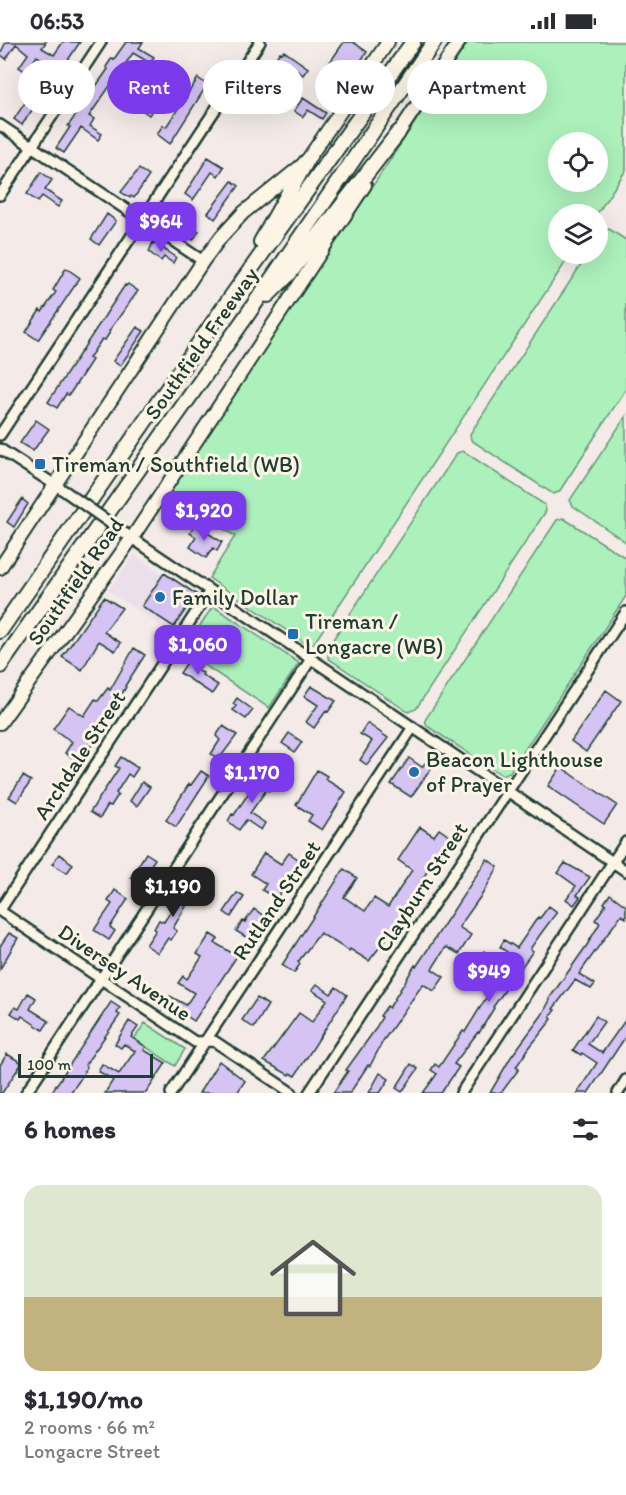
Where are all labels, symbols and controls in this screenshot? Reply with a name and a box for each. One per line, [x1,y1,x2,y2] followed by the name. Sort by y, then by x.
[30,8,84,35] text: 06:53
[18,60,95,114] chip: Buy
[107,60,191,114] chip: Rent
[203,60,303,114] chip: Filters
[315,60,395,114] chip: New
[407,60,547,114] chip: Apartment
[548,132,608,264] map controls
[548,132,608,192] button: locate
[125,202,197,253] pin: $964
[548,204,608,264] button: layers
[139,209,183,233] text: $964
[139,261,265,425] street label: Southfield Freeway
[52,451,300,478] place label: Tireman / Southfield (WB)
[33,457,47,471] marker: Tireman / Southfield (WB)
[155,491,253,542] pin: $1,920
[175,498,233,522] text: $1,920
[21,512,130,650] street label: Southfield Road
[172,584,298,611] place label: Family Dollar
[153,590,167,604] marker: Family Dollar
[305,608,443,660] place label: Tireman / Longacre (WB)
[149,625,247,676] pin: $1,060
[286,627,300,641] marker: Tireman / Longacre (WB)
[168,632,228,656] text: $1,060
[28,686,131,825] street label: Archdale Street
[426,746,603,798] place label: Beacon Lighthouse of Prayer
[203,753,301,804] pin: $1,170
[224,760,280,784] text: $1,170
[407,765,421,779] marker: Beacon Lighthouse of Prayer
[369,817,473,957] street label: Clayburn Street
[226,835,326,965] street label: Rutland Street
[124,867,222,918] pin: $1,190
[145,874,201,898] text: $1,190
[53,918,196,1027] street label: Diversey Avenue
[453,952,525,1003] pin: $949
[467,959,511,983] text: $949
[18,1051,153,1078] scale bar
[27,1055,71,1074] text: 100 m
[24,1113,116,1145] text: 6 homes
[569,1113,602,1146] icon: filters
[259,1224,367,1332] icon: home
[24,1383,143,1415] text: $1,190/mo
[24,1415,155,1439] text: 2 rooms · 66 m²
[24,1439,160,1463] text: Longacre Street

